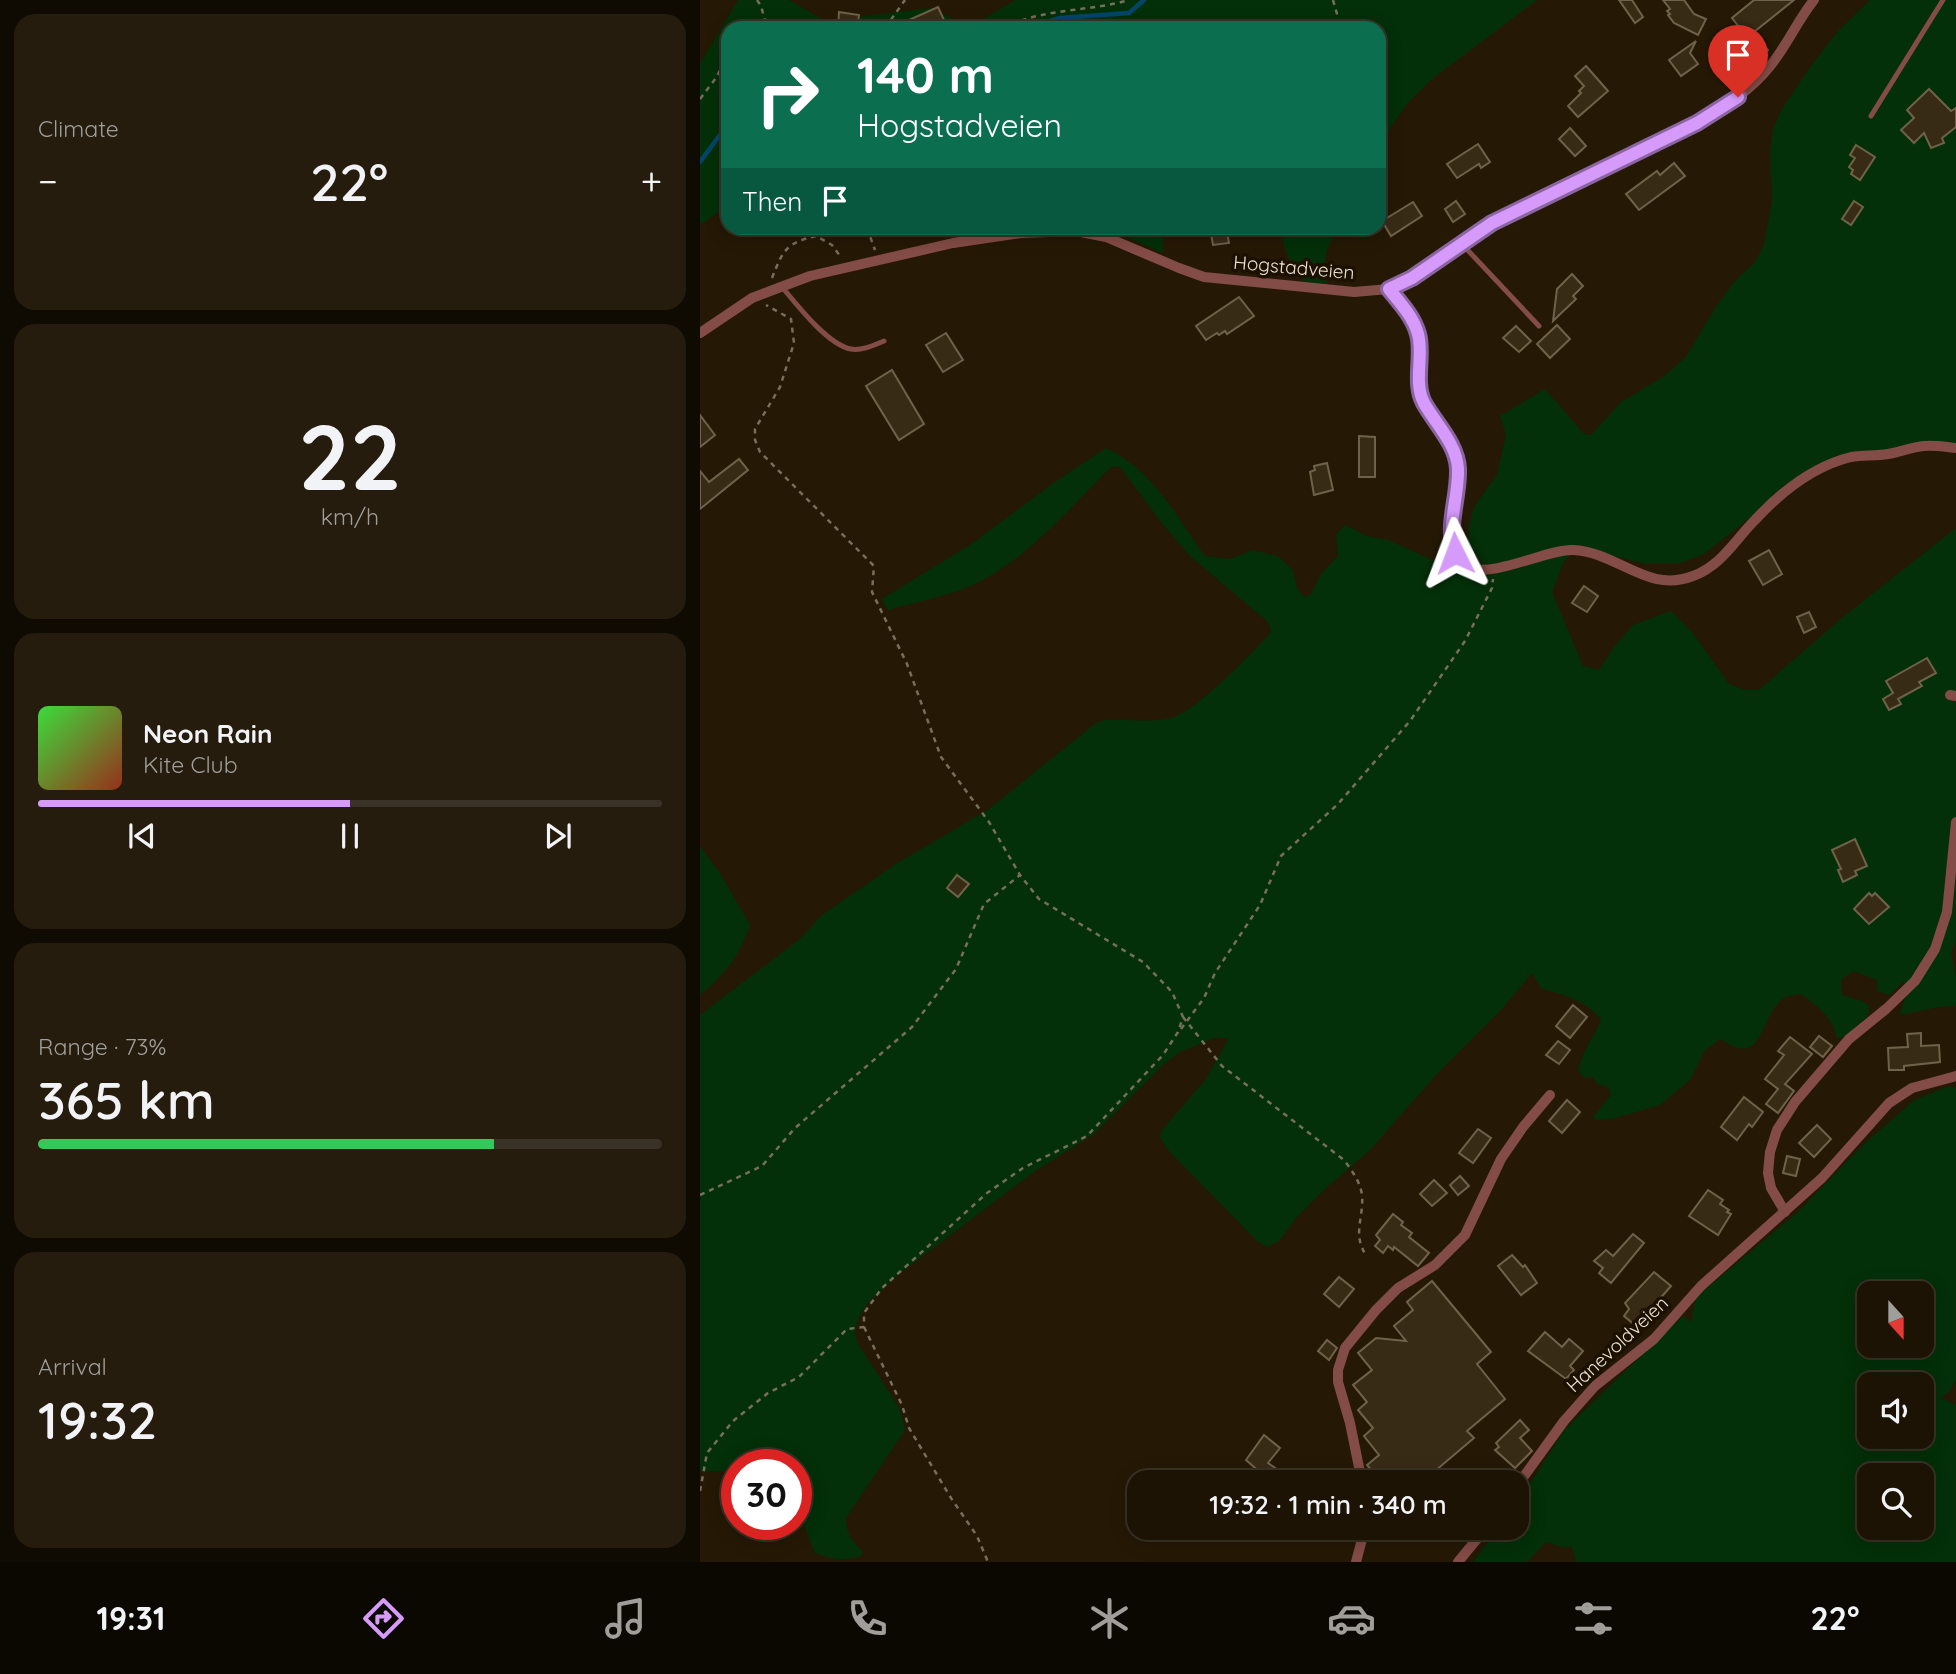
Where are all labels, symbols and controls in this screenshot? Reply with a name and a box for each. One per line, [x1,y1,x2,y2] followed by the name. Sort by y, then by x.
[1708,25,1768,97] pin
[1719,36,1757,74] icon: arrive
[857,44,994,105] text: 140 m
[742,49,833,140] icon: right
[857,105,1062,145] text: Hogstadveien
[38,114,119,143] text: Climate
[310,149,388,214] text: 22°
[38,157,58,205] text: −
[641,157,662,205] text: +
[816,182,854,220] icon: arrive
[742,185,802,218] text: Then
[1232,250,1356,284] street label: Hogstadveien
[298,399,402,513] text: 22
[321,502,379,531] text: km/h
[1418,516,1492,590] position arrow
[143,717,272,750] text: Neon Rain
[143,750,238,779] text: Kite Club
[123,817,161,855] icon: previous
[331,817,369,855] icon: pause
[539,817,577,855] icon: next
[38,1032,166,1061] text: Range · 73%
[38,1067,215,1132] text: 365 km
[1857,1281,1934,1358] north arrow
[1857,1281,1934,1540] map controls
[1561,1291,1673,1397] street label: Hanevoldveien
[38,1352,107,1381] text: Arrival
[1857,1372,1934,1449] button: sound
[38,1387,157,1452] text: 19:32
[721,1449,812,1540] speed limit sign: 30
[1857,1463,1934,1540] button: search
[1209,1488,1447,1521] text: 19:32 · 1 min · 340 m
[359,1594,408,1643] icon: directions
[601,1594,650,1643] icon: music
[843,1594,892,1643] icon: phone
[1085,1594,1134,1643] icon: climate
[1327,1594,1376,1643] icon: car
[1569,1594,1618,1643] icon: filters
[97,1598,166,1638] text: 19:31
[1811,1598,1860,1638] text: 22°

